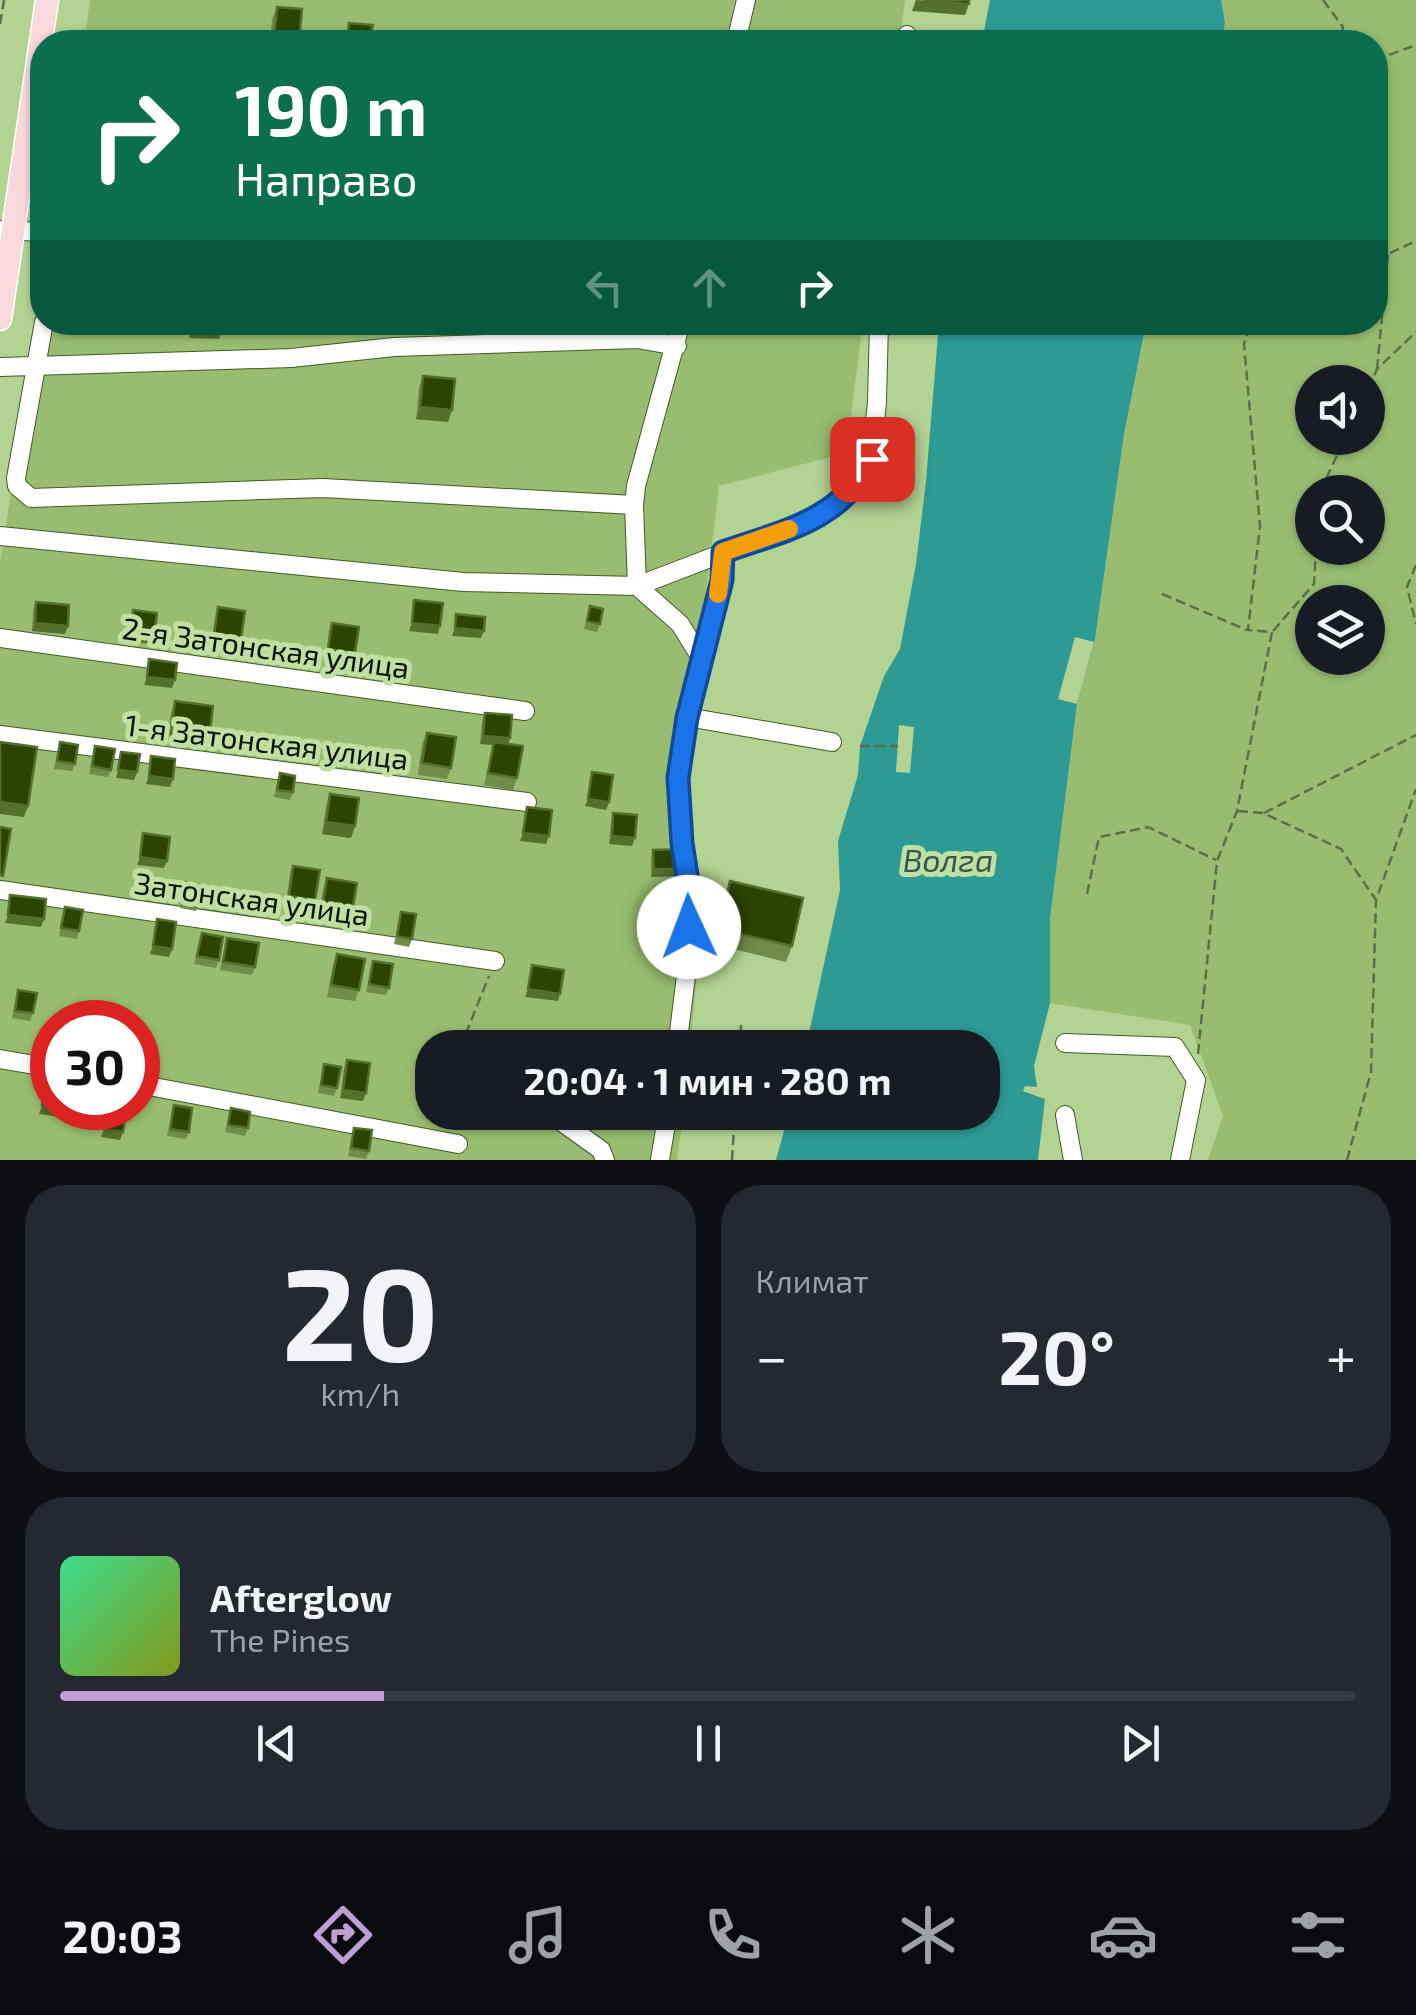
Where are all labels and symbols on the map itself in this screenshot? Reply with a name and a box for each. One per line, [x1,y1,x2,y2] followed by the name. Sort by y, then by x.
[830,417,915,502] pin
[120,609,412,686] street label: 2-я Затонская улица
[123,706,410,777] street label: 1-я Затонская улица
[903,840,993,878] water label: Волга
[132,864,371,933] street label: Затонская улица
[637,875,741,979] position arrow
[30,1000,160,1130] speed limit sign: 30

